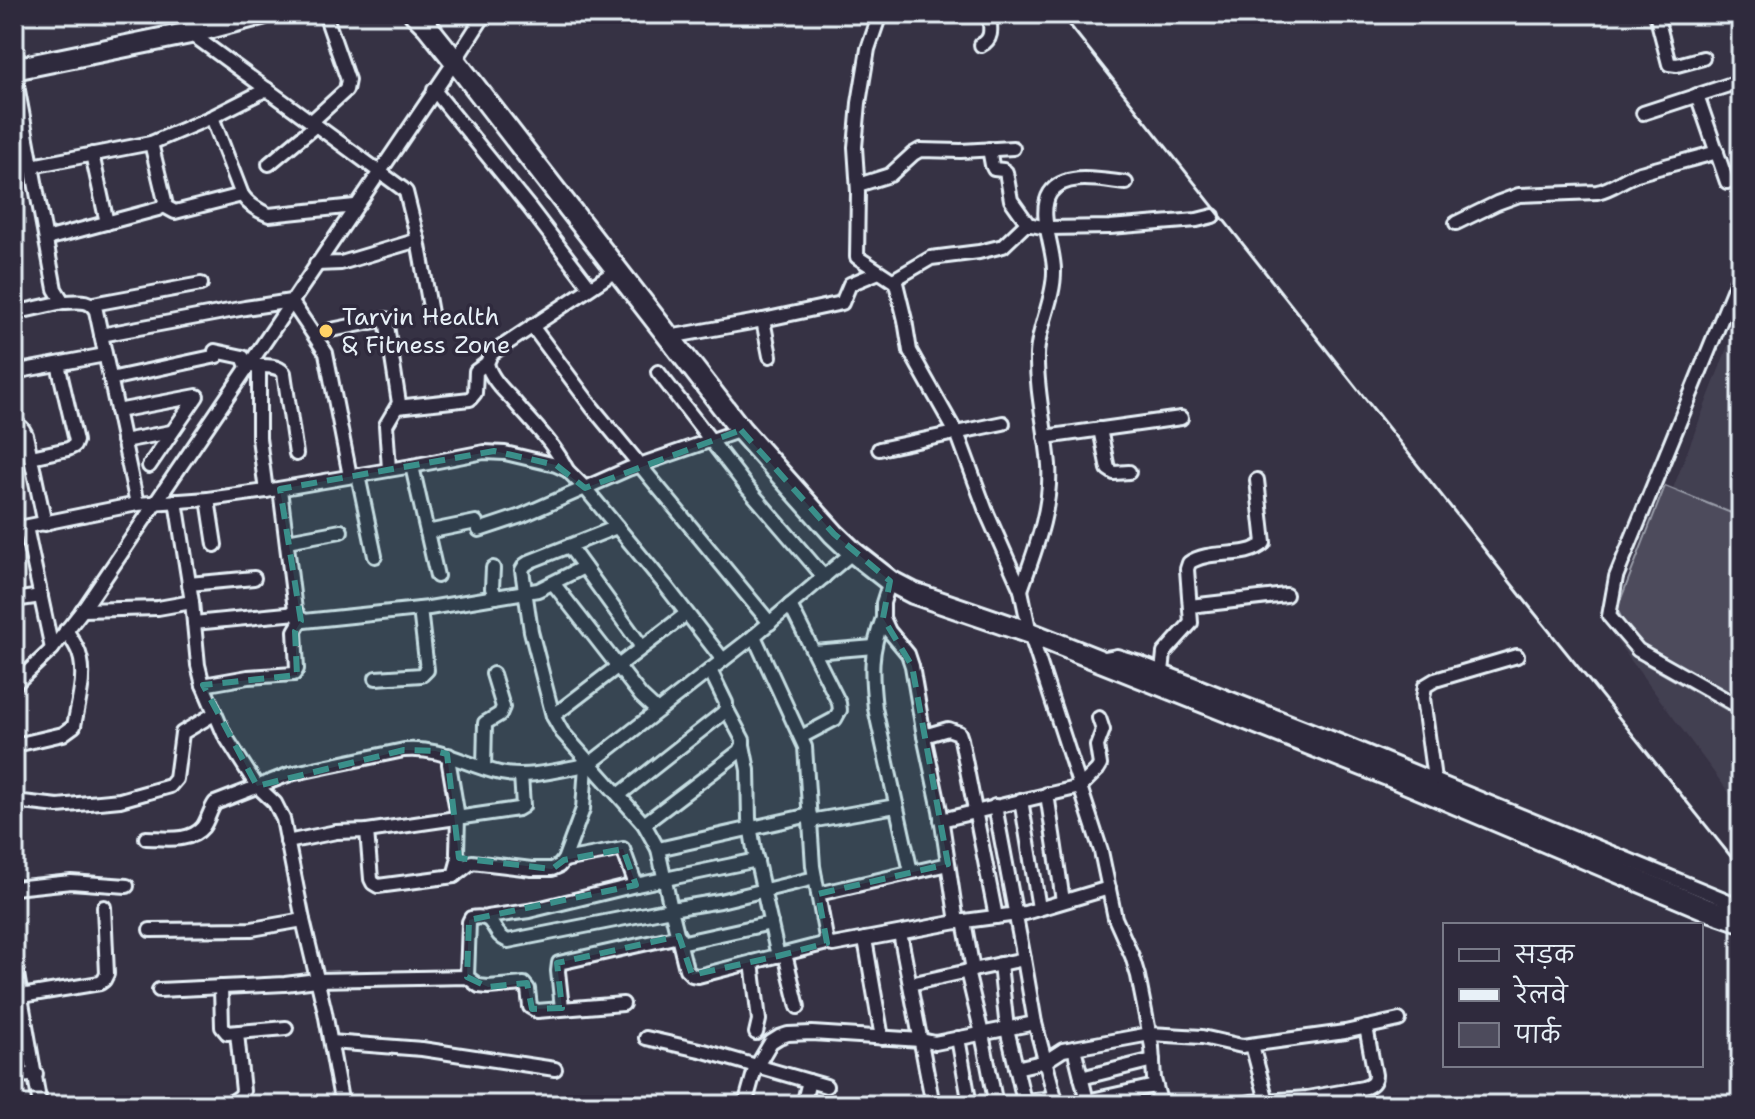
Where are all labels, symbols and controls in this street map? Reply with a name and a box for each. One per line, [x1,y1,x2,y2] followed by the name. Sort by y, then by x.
[342,301,510,361] place label: Tarvin Health & Fitness Zone
[317,322,335,340] marker: Tarvin Health & Fitness Zone
[1443,923,1703,1067] legend
[1513,939,1576,971] text: सड़क
[1512,975,1569,1011] text: रेलवे
[1513,1016,1562,1051] text: पार्क

